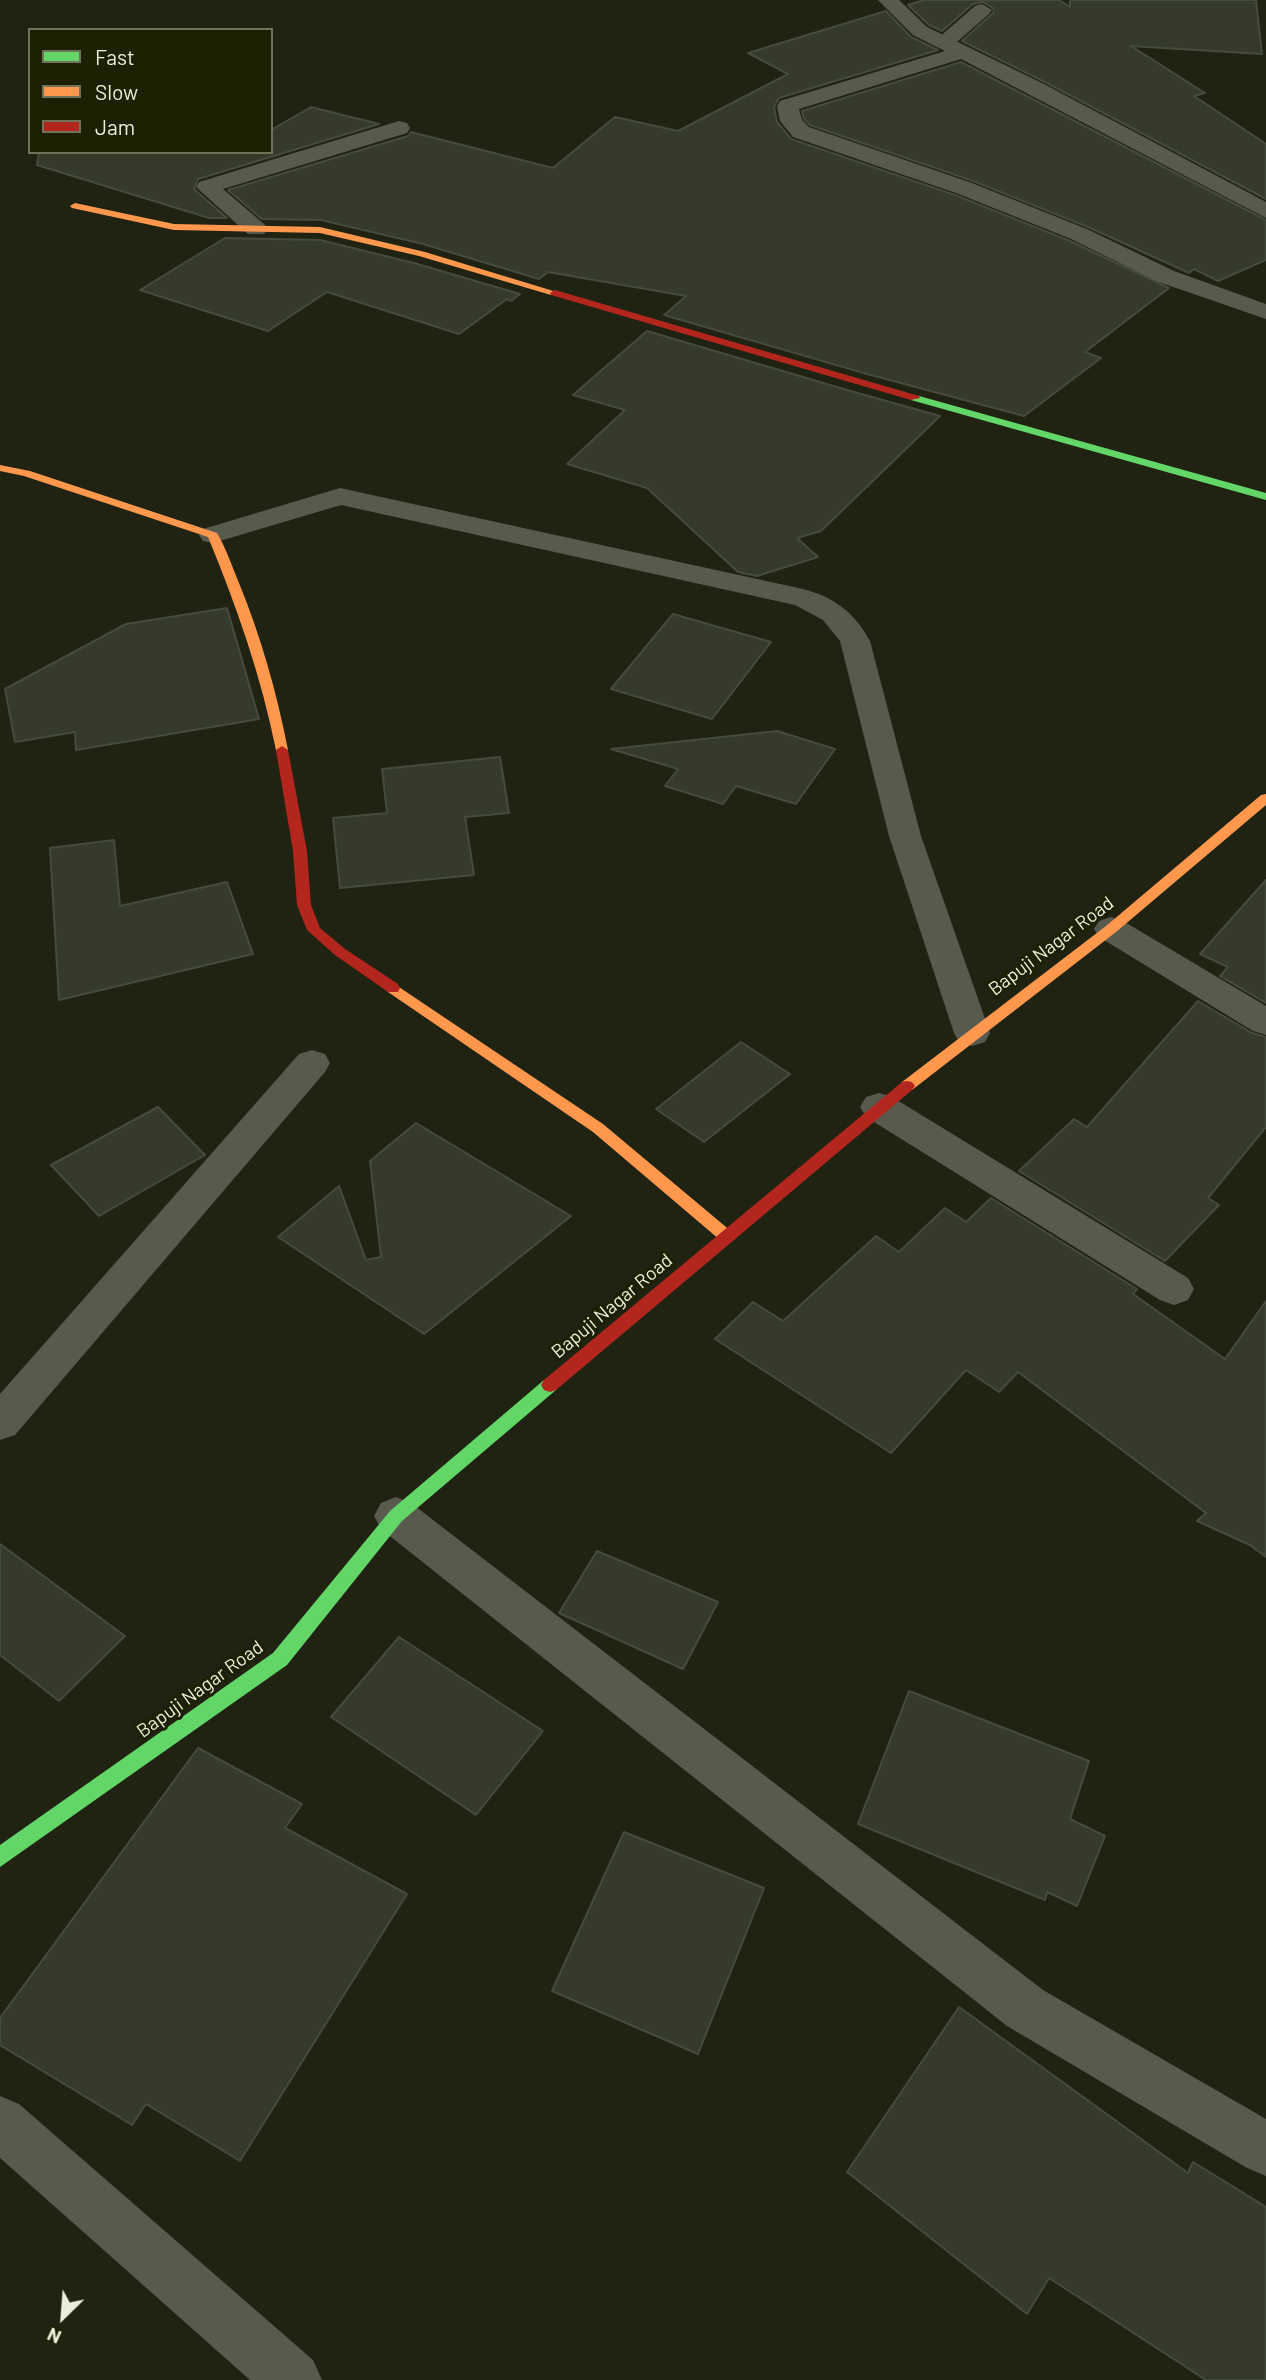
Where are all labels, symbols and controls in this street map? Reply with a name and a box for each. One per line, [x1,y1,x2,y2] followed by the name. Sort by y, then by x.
[28,28,273,154] legend
[95,44,135,69] text: Fast
[95,79,138,104] text: Slow
[95,114,135,139] text: Jam
[984,892,1118,1000] street label: Bapuji Nagar Road
[547,1249,677,1363] street label: Bapuji Nagar Road
[132,1636,268,1742] street label: Bapuji Nagar Road
[28,2282,98,2352] north arrow
[43,2323,65,2350] text: N

